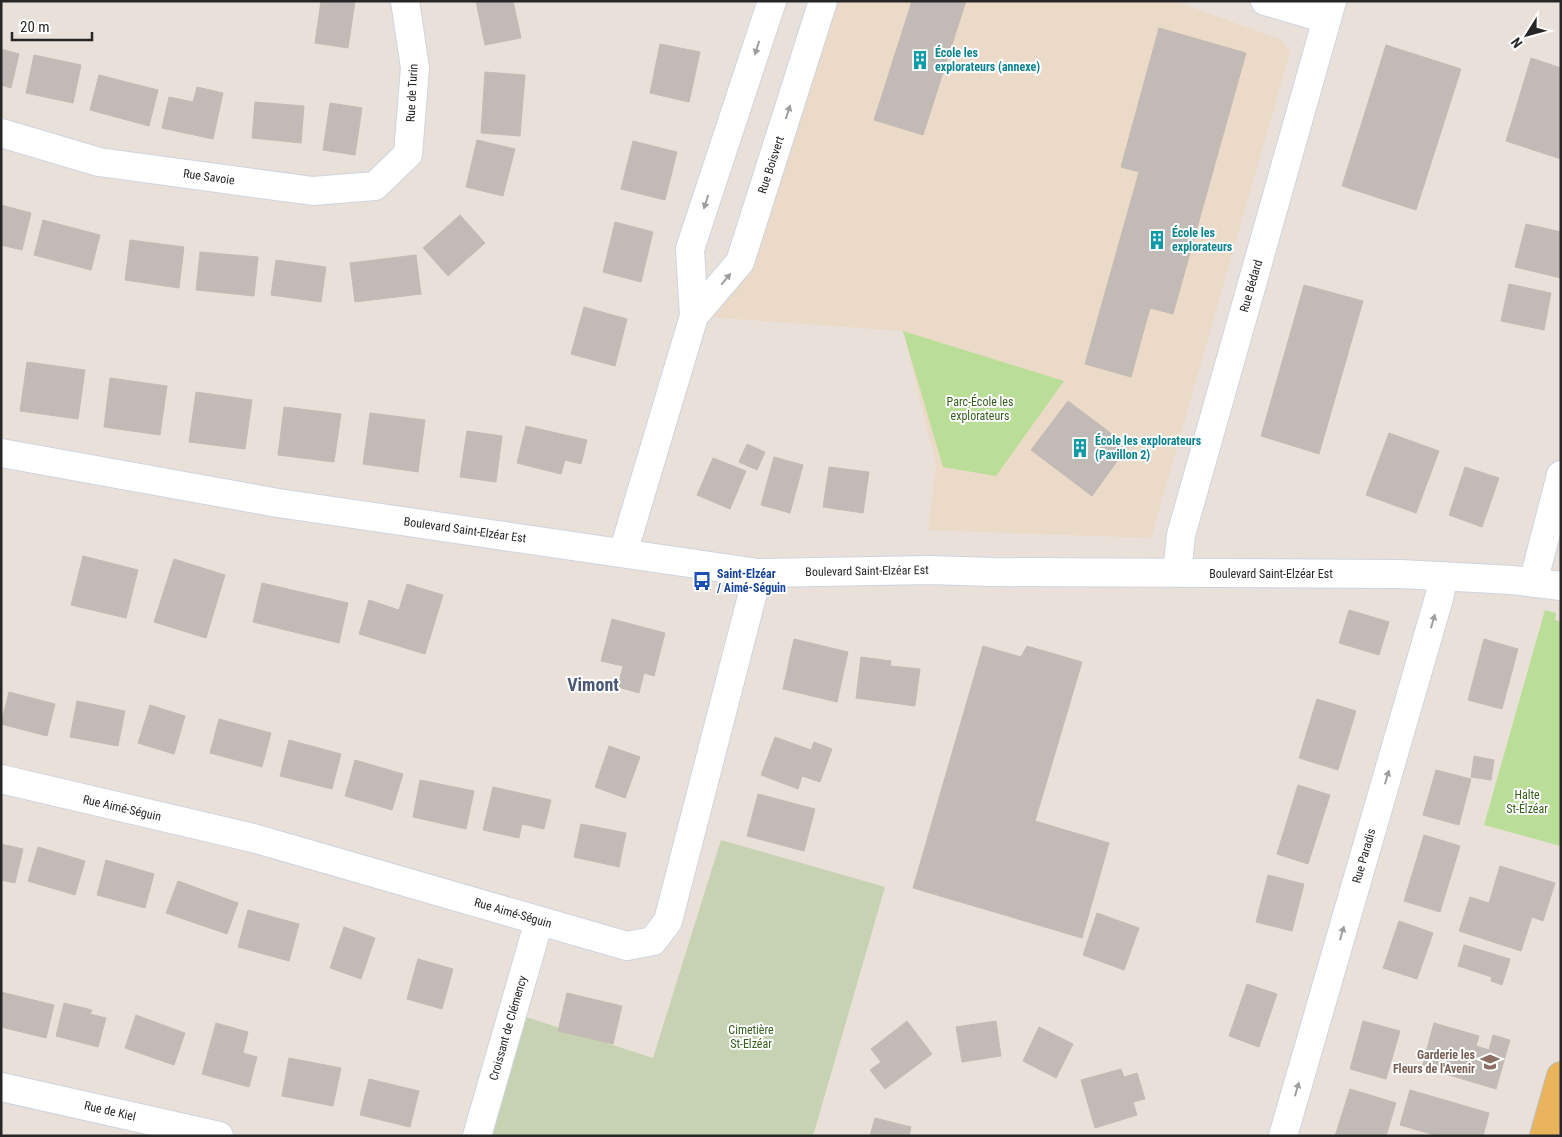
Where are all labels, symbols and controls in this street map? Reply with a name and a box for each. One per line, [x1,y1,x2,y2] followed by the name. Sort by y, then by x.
[12,10,92,42] scale bar
[1502,10,1552,60] north arrow
[20,18,50,36] text: 20 m
[1508,35,1526,51] text: N
[752,40,760,55] one-way arrow
[935,45,1040,74] place label: École les explorateurs (annexe)
[909,49,931,71] building icon: École les explorateurs (annexe)
[403,63,421,123] street label: Rue de Turin
[785,104,792,119] one-way arrow
[755,134,787,195] street label: Rue Boisvert
[182,166,236,188] street label: Rue Savoie
[701,195,709,210] one-way arrow
[1172,225,1233,254] place label: École les explorateurs
[1146,229,1168,251] building icon: École les explorateurs
[1237,258,1265,314] street label: Rue Bédard
[720,273,731,286] one-way arrow
[947,394,1013,423] park label: Parc-École les explorateurs
[1095,433,1202,462] place label: École les explorateurs (Pavillon 2)
[1069,437,1091,459] building icon: École les explorateurs (Pavillon 2)
[403,514,528,546] street label: Boulevard Saint-Elzéar Est
[805,563,929,579] street label: Boulevard Saint-Elzéar Est
[717,567,786,595] place label: Saint-Elzéar / Aimé-Séguin
[1209,567,1333,581] street label: Boulevard Saint-Elzéar Est
[691,570,713,592] bus stop icon: Saint-Elzéar / Aimé-Séguin
[1429,613,1437,628] one-way arrow
[567,674,619,695] district label: Vimont
[1384,769,1392,784] one-way arrow
[1506,788,1548,816] park label: Halte St-Élzéar
[81,792,163,824] street label: Rue Aimé-Séguin
[1350,827,1378,885] street label: Rue Paradis
[473,895,554,931] street label: Rue Aimé-Séguin
[1338,925,1346,940] one-way arrow
[486,974,530,1082] street label: Croissant de Clémency
[728,1023,774,1051] park label: Cimetière St-Elzéar
[1393,1048,1476,1076] place label: Garderie les Fleurs de l'Avenir
[1479,1051,1501,1073] school or university icon: Garderie les Fleurs de l'Avenir
[1293,1081,1301,1096] one-way arrow
[83,1098,137,1124] street label: Rue de Kiel

